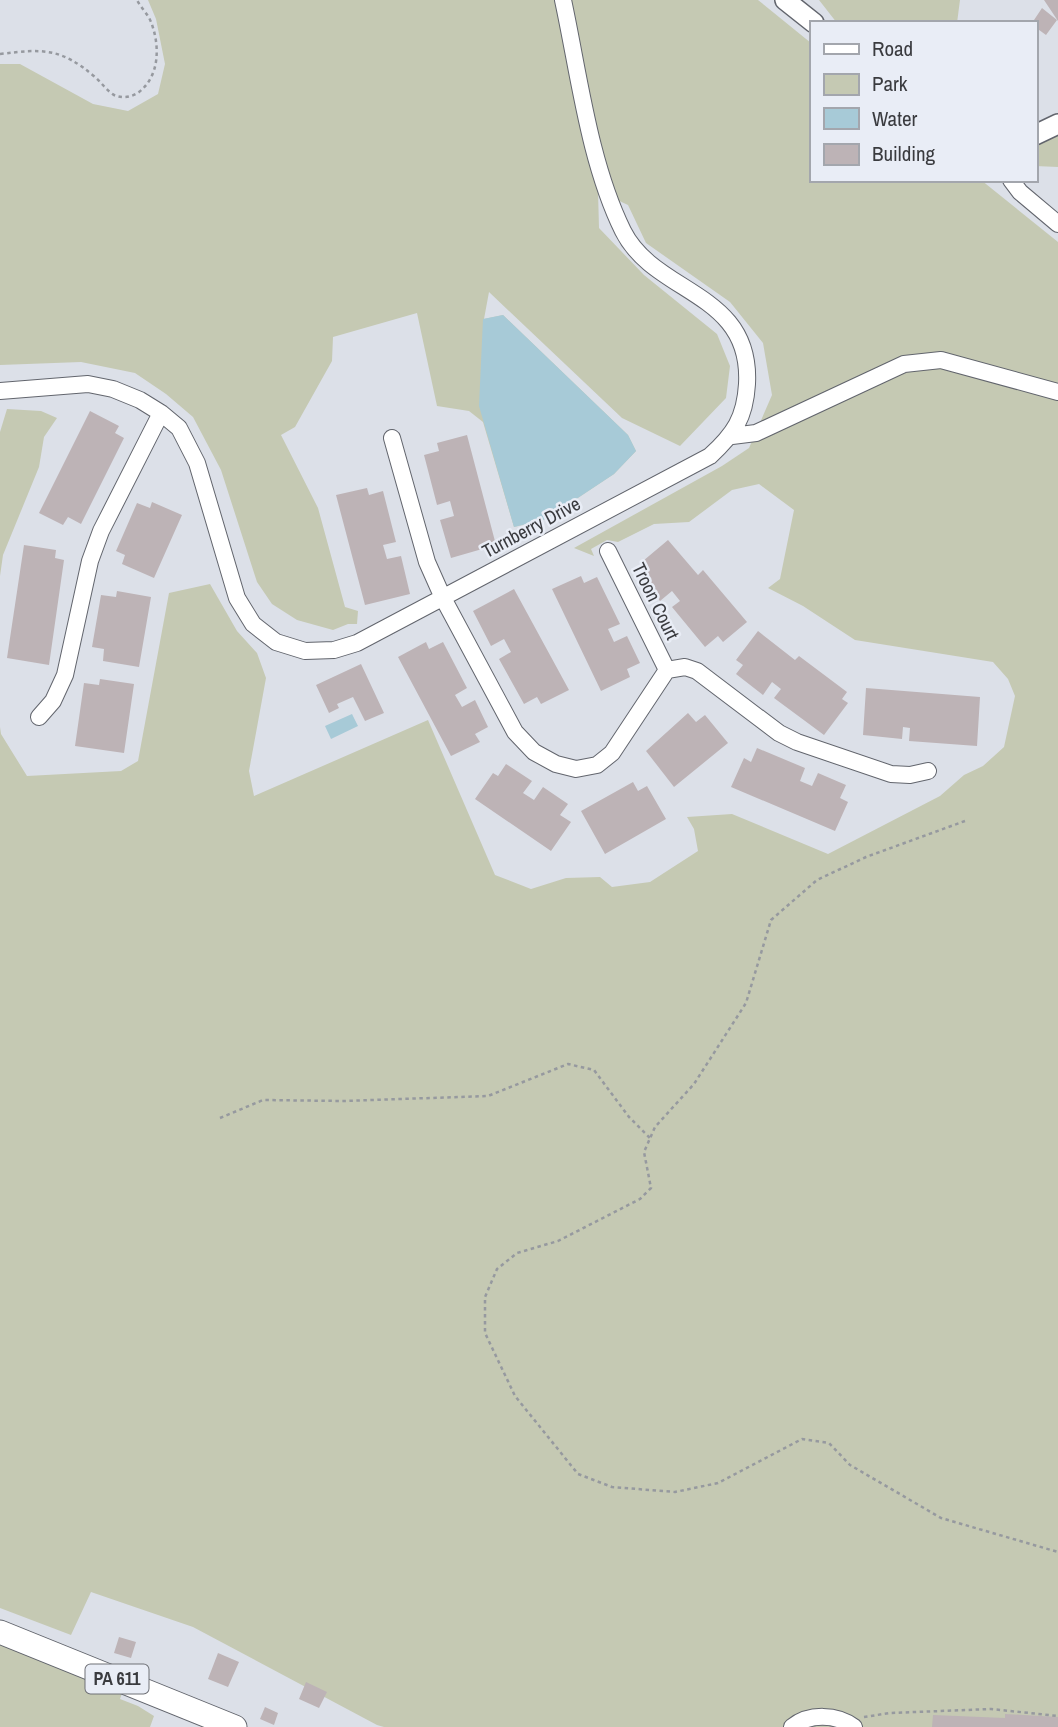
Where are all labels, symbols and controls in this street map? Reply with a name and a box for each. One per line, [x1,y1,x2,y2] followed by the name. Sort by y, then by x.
[810,21,1037,182] legend
[872,34,913,63] text: Road
[872,69,908,98] text: Park
[872,104,918,133] text: Water
[872,139,936,168] text: Building
[477,490,585,564] street label: Turnberry Drive
[626,558,686,644] street label: Troon Court
[86,1664,148,1694] road number: PA 611

